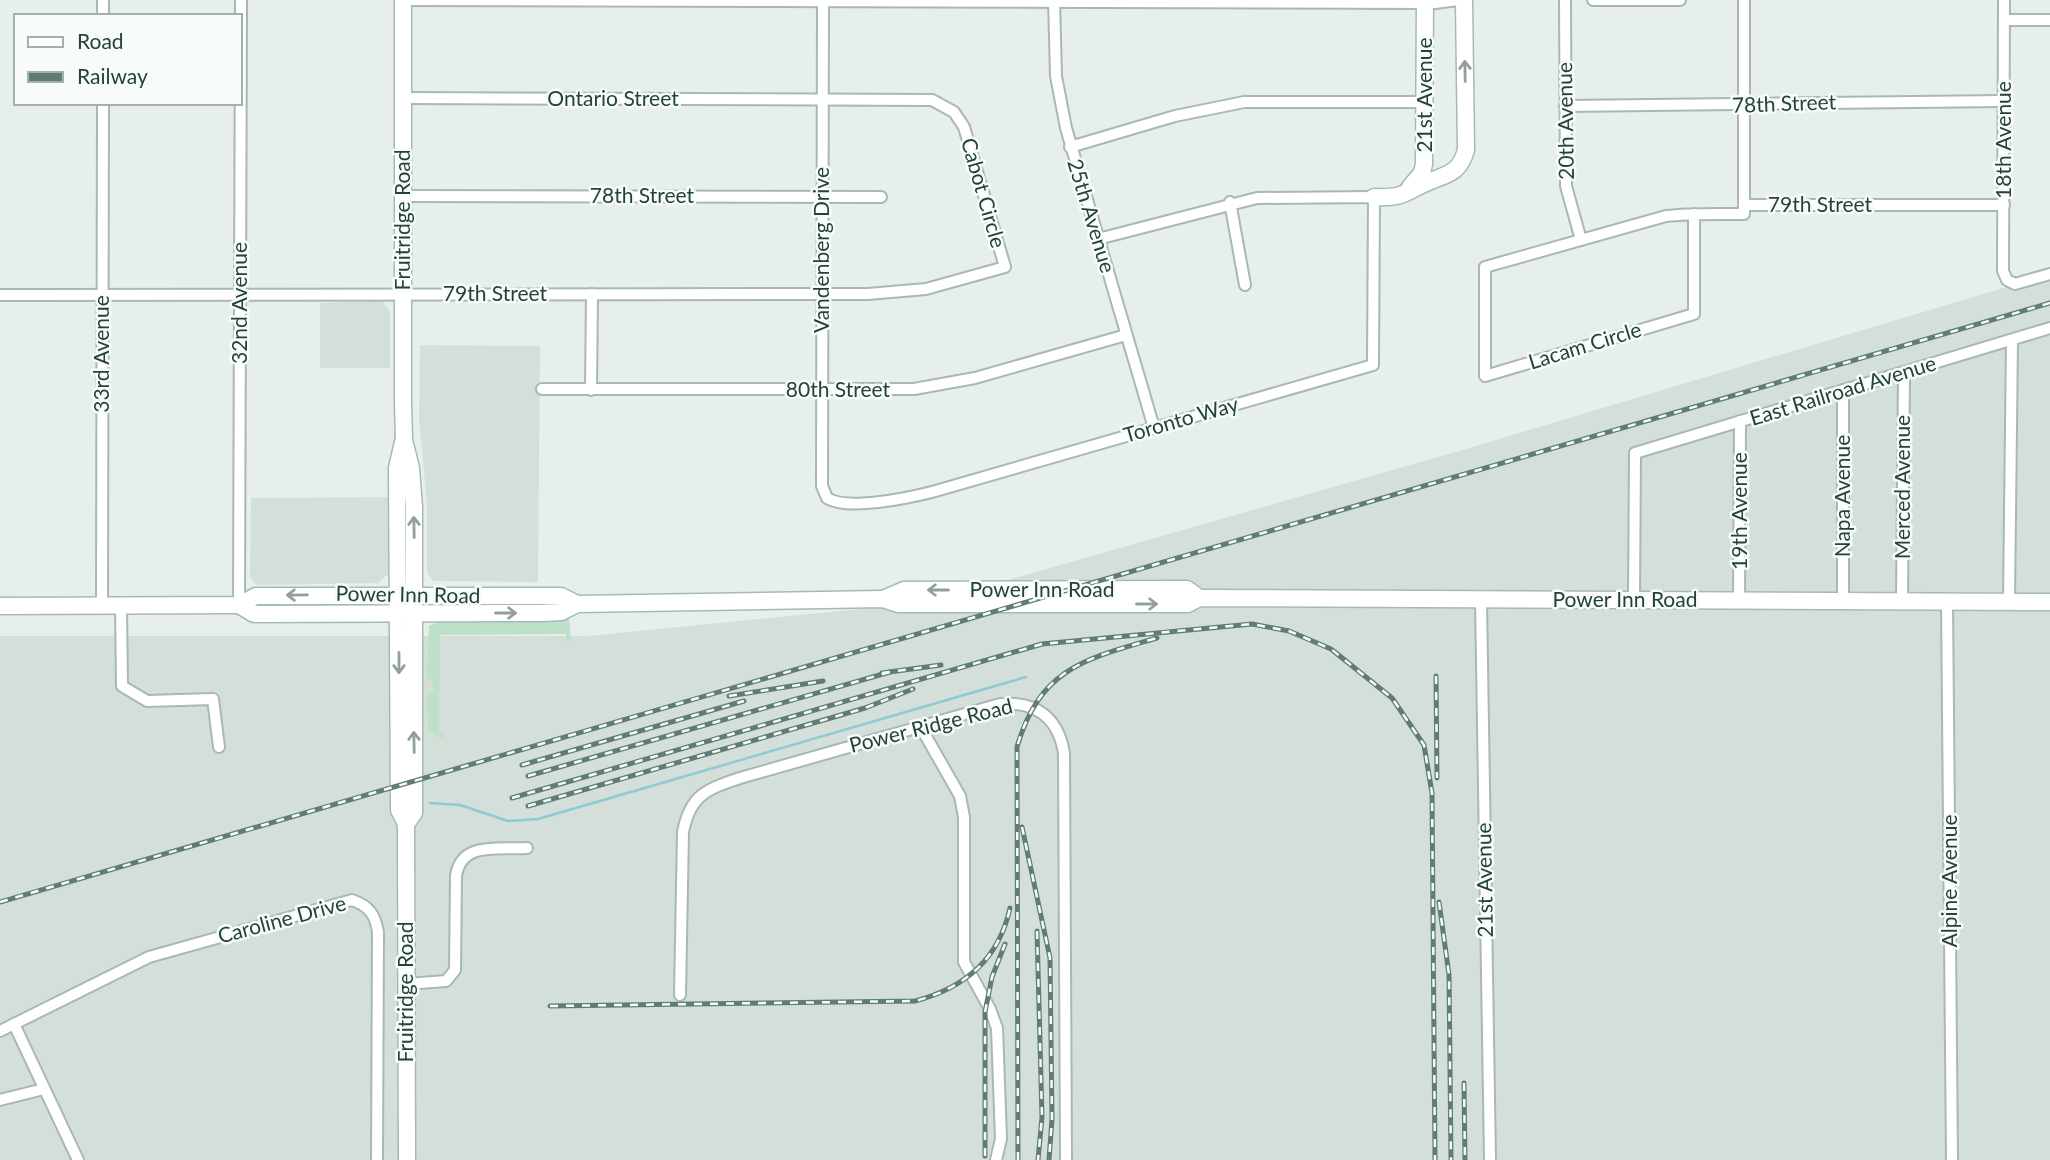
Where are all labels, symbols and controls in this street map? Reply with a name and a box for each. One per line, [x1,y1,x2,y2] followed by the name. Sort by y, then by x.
[14,14,242,105] legend
[77,28,124,53] text: Road
[1411,37,1436,153] street label: 21st Avenue
[1458,60,1472,83] one-way arrow
[1551,62,1578,180] street label: 20th Avenue
[77,63,148,88] text: Railway
[1990,81,2015,199] street label: 18th Avenue
[547,85,679,110] street label: Ontario Street
[1731,88,1837,117] street label: 78th Street
[957,135,1012,250] street label: Cabot Circle
[389,149,414,291] street label: Fruitridge Road
[1063,156,1122,276] street label: 25th Avenue
[808,167,833,333] street label: Vandenberg Drive
[590,182,695,207] street label: 78th Street
[1768,191,1873,216] street label: 79th Street
[226,242,251,364] street label: 32nd Avenue
[443,280,548,305] street label: 79th Street
[88,295,113,413] street label: 33rd Avenue
[1525,316,1644,374] street label: Lacam Circle
[1746,349,1939,430] street label: East Railroad Avenue
[786,376,891,401] street label: 80th Street
[1120,390,1241,447] street label: Toronto Way
[1889,415,1914,559] street label: Merced Avenue
[1829,435,1854,557] street label: Napa Avenue
[1726,452,1751,570] street label: 19th Avenue
[407,516,421,539] one-way arrow
[970,576,1114,601] street label: Power Inn Road
[335,580,481,607] street label: Power Inn Road
[927,583,950,597] one-way arrow
[1553,586,1697,611] street label: Power Inn Road
[285,588,308,602] one-way arrow
[1135,597,1158,611] one-way arrow
[495,606,518,620] one-way arrow
[392,652,406,675] one-way arrow
[846,692,1015,757] street label: Power Ridge Road
[407,731,421,754] one-way arrow
[1936,815,1961,947] street label: Alpine Avenue
[1470,822,1497,938] street label: 21st Avenue
[215,889,349,948] street label: Caroline Drive
[392,921,417,1063] street label: Fruitridge Road

